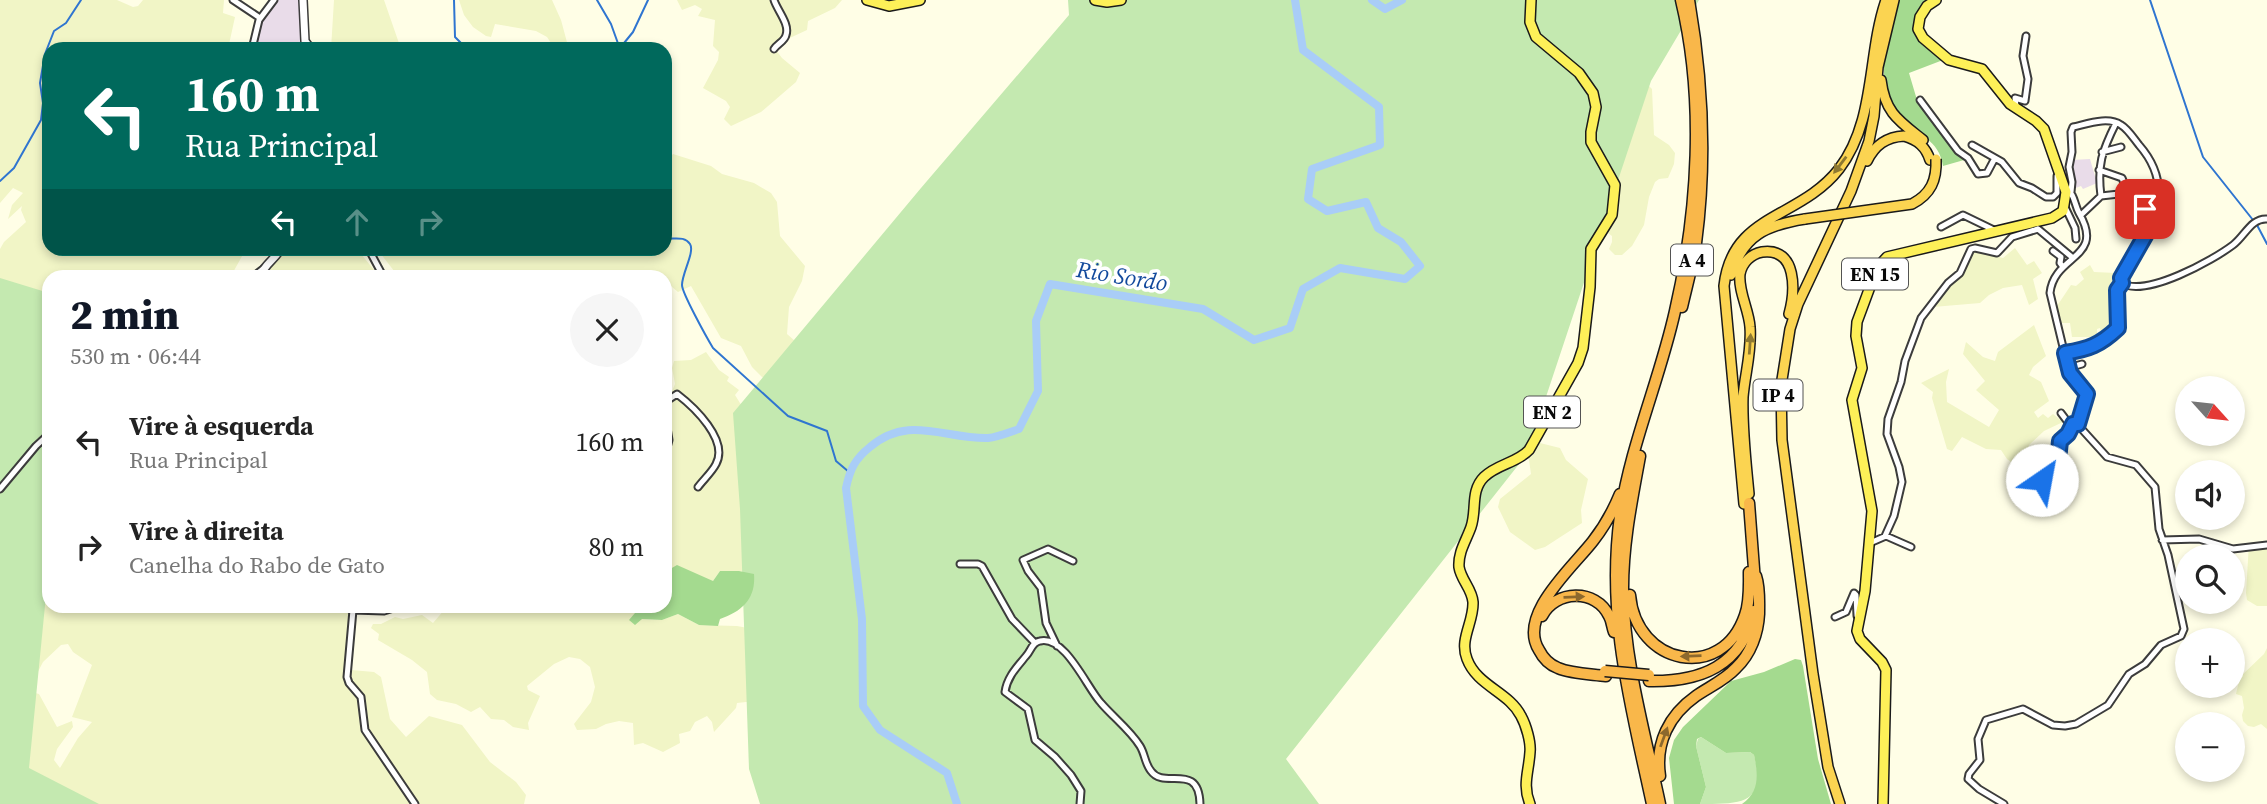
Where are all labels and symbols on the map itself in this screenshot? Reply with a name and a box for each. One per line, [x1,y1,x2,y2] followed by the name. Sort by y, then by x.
[1834,156,1848,174] one-way arrow
[2115,179,2175,239] pin
[1671,244,1713,276] road number: A 4
[1073,253,1170,299] water label: Rio Sordo
[1842,258,1908,290] road number: EN 15
[1744,333,1755,355] one-way arrow
[2175,376,2245,446] north arrow
[1754,380,1802,410] road number: IP 4
[1524,396,1580,428] road number: EN 2
[2005,443,2079,517] position arrow
[1563,591,1585,603] one-way arrow
[1680,651,1702,662] one-way arrow
[1659,727,1670,748] one-way arrow

